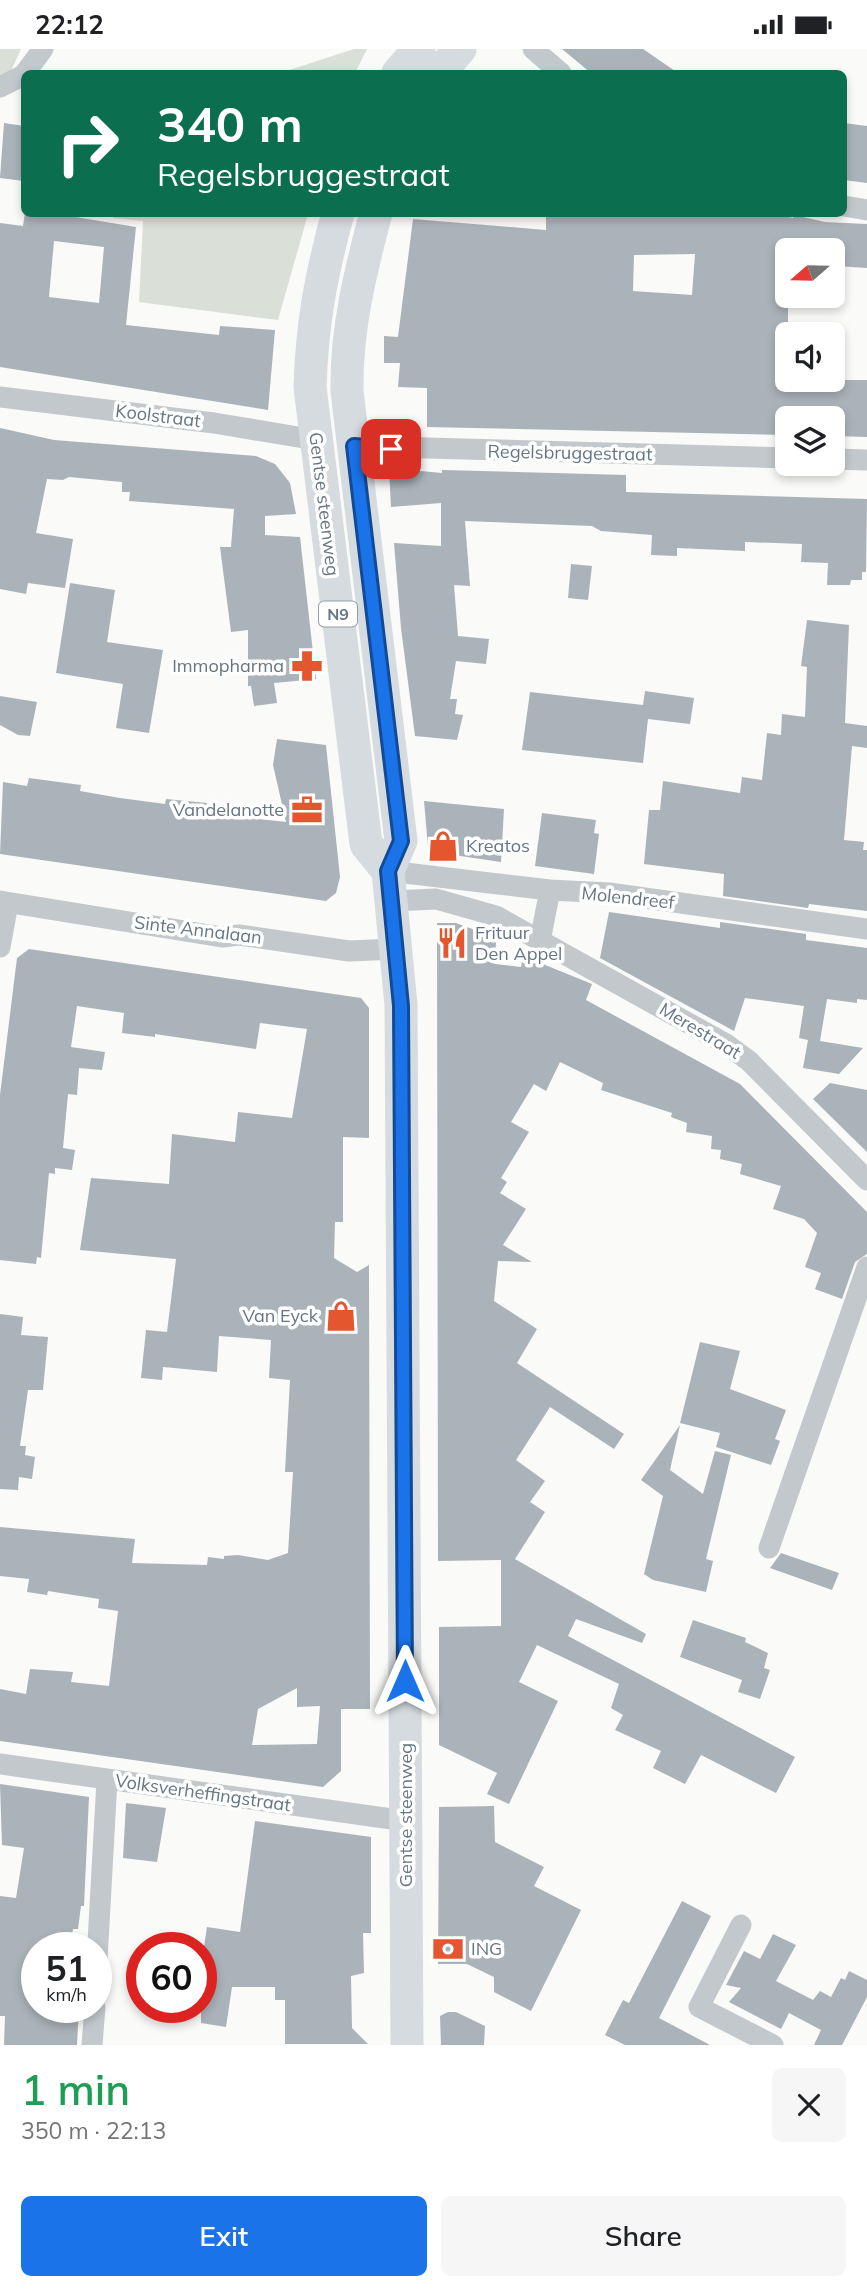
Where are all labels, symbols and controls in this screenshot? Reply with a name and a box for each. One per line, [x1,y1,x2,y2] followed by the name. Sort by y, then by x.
[35,8,104,41] text: 22:12
[157,93,303,154] text: 340 m
[42,98,133,189] icon: right
[157,154,450,194] text: Regelsbruggestraat
[775,238,845,308] north arrow
[775,238,845,476] map controls
[775,322,845,392] button: sound
[114,399,202,432] street label: Koolstraat
[775,406,845,476] button: layers
[361,419,421,479] pin
[372,430,410,468] icon: arrive
[304,431,345,577] street label: Gentse steenweg
[488,440,653,465] street label: Regelsbruggestraat
[319,601,357,627] road number: N9
[290,649,324,683] pharmacy icon: Immopharma
[172,654,284,677] place label: Immopharma
[290,793,324,827] office icon: Vandelanotte
[173,798,284,821] place label: Vandelanotte
[426,829,460,863] shop icon: Kreatos
[466,834,530,857] place label: Kreatos
[580,881,677,914] street label: Molendreef
[133,910,263,949] street label: Sinte Annalaan
[475,921,562,965] place label: Frituur Den Appel
[435,926,469,960] restaurant icon: Frituur Den Appel
[655,997,745,1064] street label: Merestraat
[324,1299,358,1333] shop icon: Van Eyck
[242,1304,319,1327] place label: Van Eyck
[368,1644,442,1718] position arrow
[394,1743,417,1887] street label: Gentse steenweg
[114,1769,292,1816] street label: Volksverheffingstraat
[126,1932,217,2023] speed limit sign: 60
[431,1932,465,1966] bank icon: ING
[471,1937,502,1960] place label: ING
[45,1946,88,1990] text: 51
[46,1983,87,2006] text: km/h
[21,2063,130,2116] text: 1 min
[772,2068,846,2142] button: close
[21,2116,166,2145] text: 350 m · 22:13
[21,2196,427,2276] button: Exit
[441,2196,846,2276] button: Share

